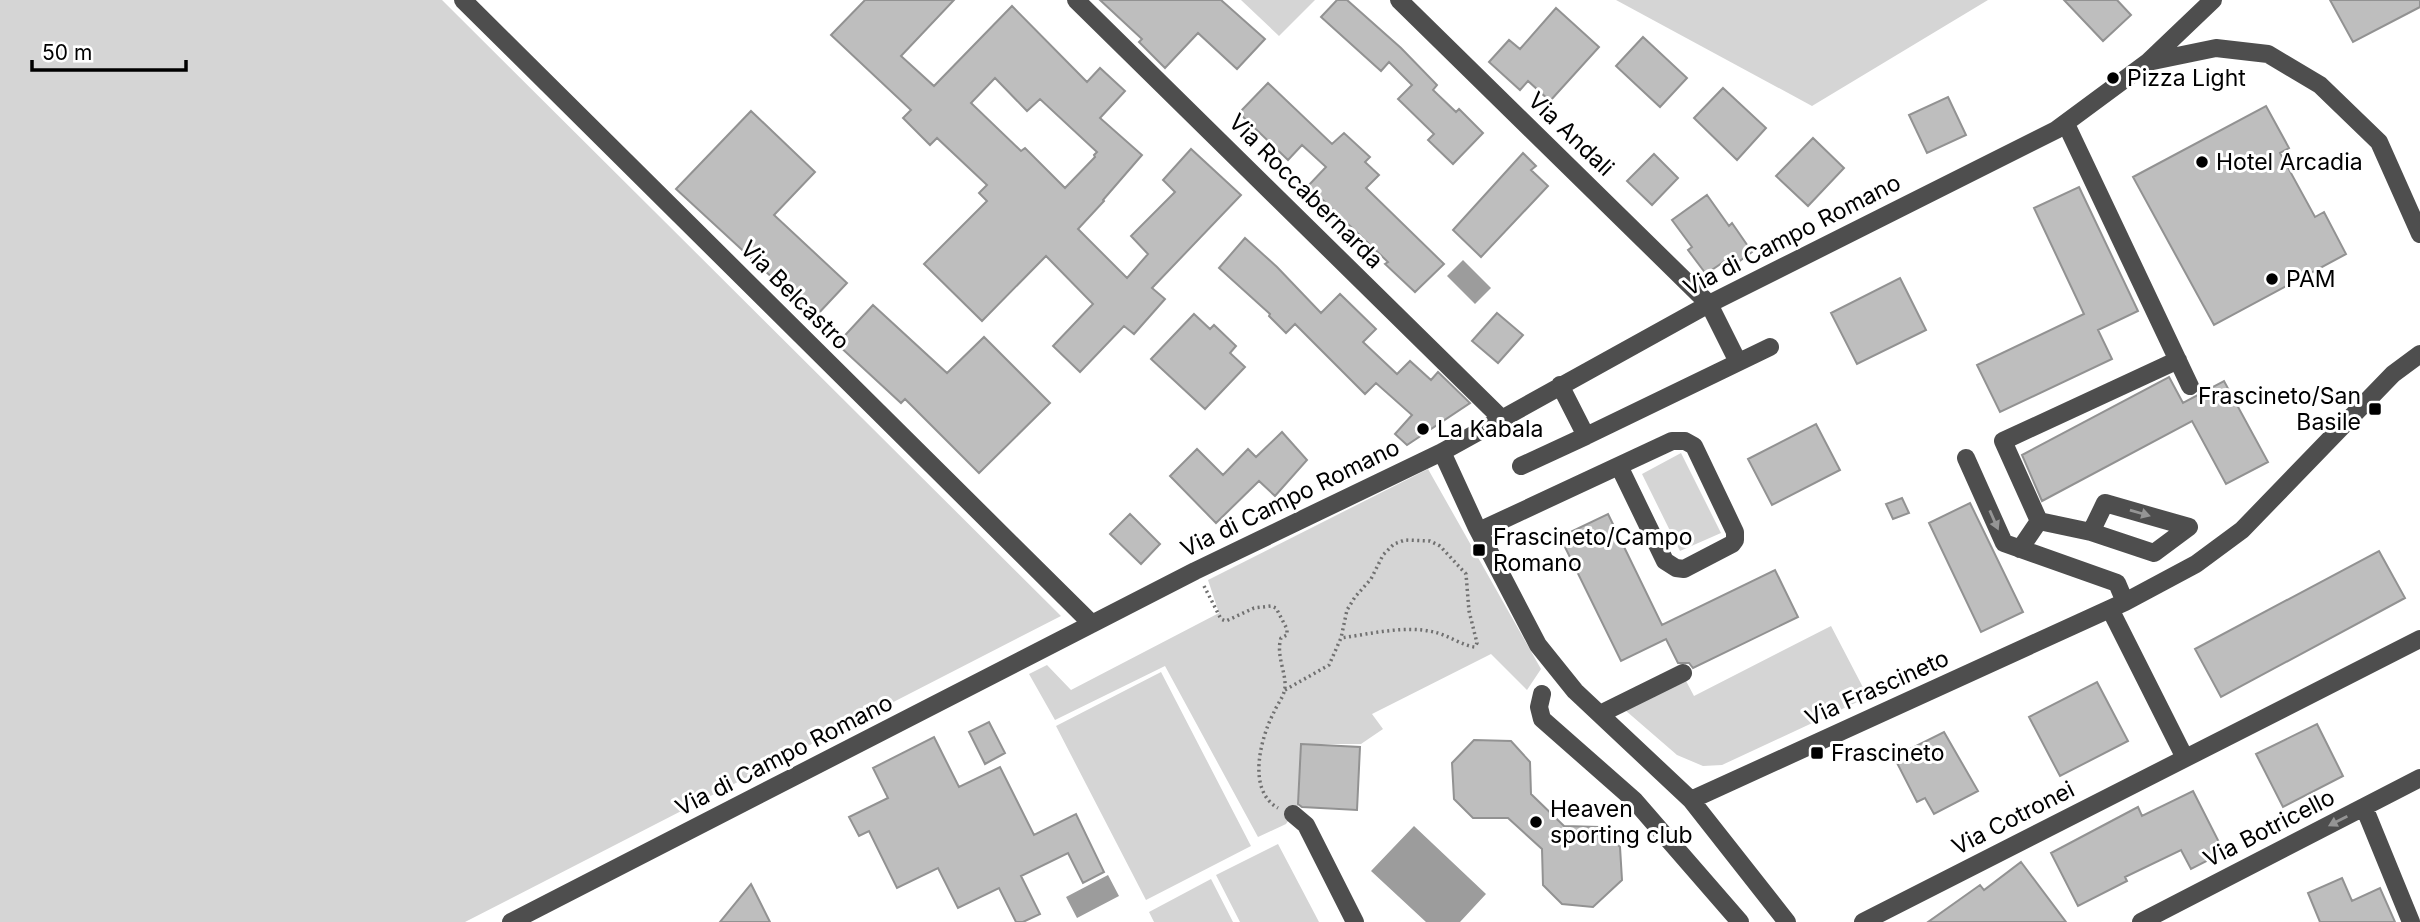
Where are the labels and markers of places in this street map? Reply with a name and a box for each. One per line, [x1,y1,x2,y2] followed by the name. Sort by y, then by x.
[2127,64,2246,92] place label: Pizza Light
[2105,70,2121,86] marker: Pizza Light
[2216,148,2363,176] place label: Hotel Arcadia
[2194,154,2210,170] marker: Hotel Arcadia
[2286,265,2336,293] place label: PAM
[2264,271,2280,287] marker: PAM
[2198,382,2361,436] place label: Frascineto/San Basile
[2367,401,2383,417] marker: Frascineto/San Basile
[1437,415,1543,443] place label: La Kabala
[1415,421,1431,437] marker: La Kabala
[1493,523,1692,577] place label: Frascineto/Campo Romano
[1471,542,1487,558] marker: Frascineto/Campo Romano
[1831,739,1944,767] place label: Frascineto
[1809,745,1825,761] marker: Frascineto
[1550,795,1693,849] place label: Heaven sporting club
[1528,814,1544,830] marker: Heaven sporting club

